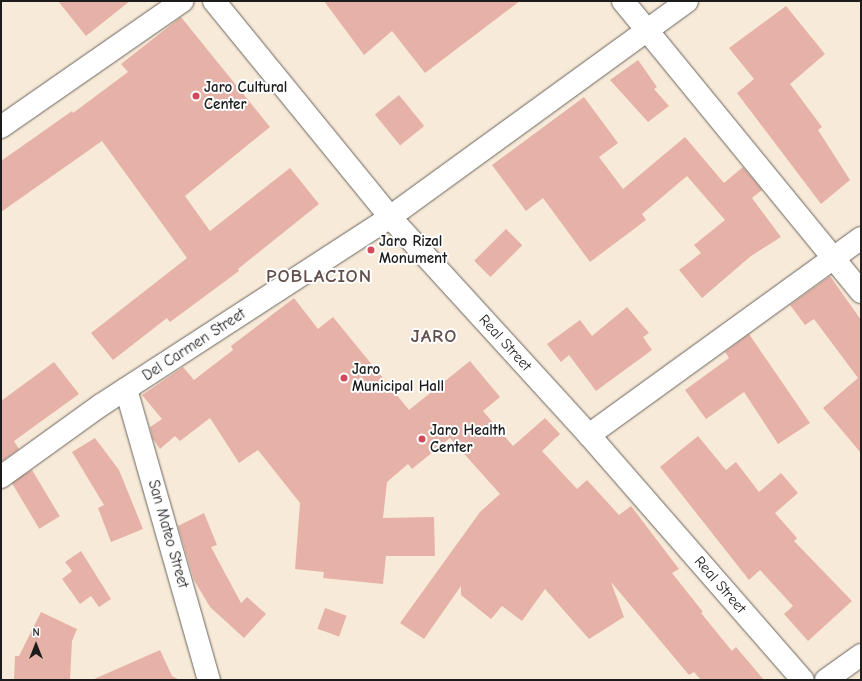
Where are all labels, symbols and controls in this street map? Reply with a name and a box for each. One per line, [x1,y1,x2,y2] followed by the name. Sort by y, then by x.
[204,78,287,113] place label: Jaro Cultural Center
[191,91,201,101] marker: Jaro Cultural Center
[379,232,447,267] place label: Jaro Rizal Monument
[366,245,376,255] marker: Jaro Rizal Monument
[266,266,372,288] district label: POBLACION
[139,305,249,385] street label: Del Carmen Street
[475,311,535,375] street label: Real Street
[411,326,457,348] district label: JARO
[352,360,444,395] place label: Jaro Municipal Hall
[339,373,349,383] marker: Jaro Municipal Hall
[430,421,506,456] place label: Jaro Health Center
[417,434,427,444] marker: Jaro Health Center
[144,478,192,590] street label: San Mateo Street
[690,553,750,617] street label: Real Street
[16,625,56,665] north arrow
[32,626,40,639] text: N

